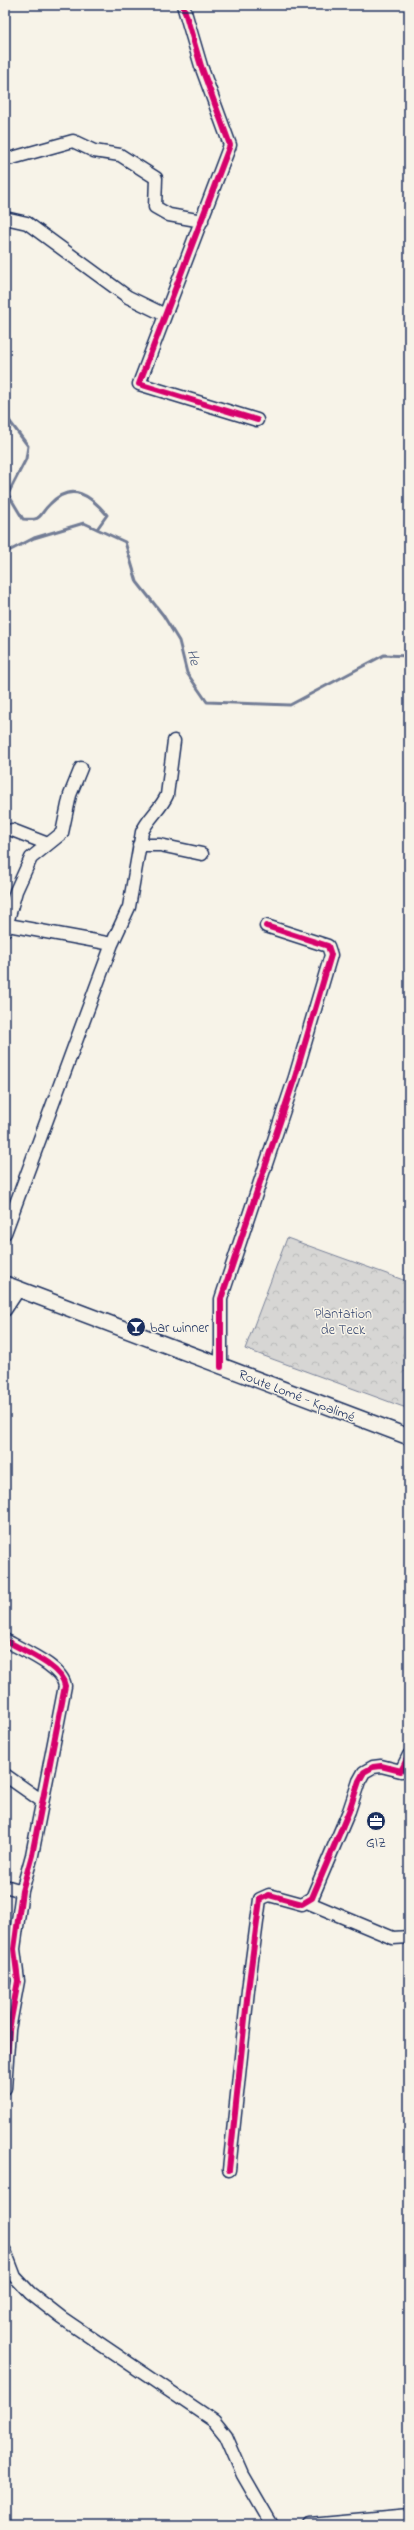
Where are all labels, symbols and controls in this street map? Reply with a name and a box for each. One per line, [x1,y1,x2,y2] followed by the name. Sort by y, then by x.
[180,647,206,669] water label: He
[314,1304,372,1341] park label: Plantation de Teck
[125,1316,147,1338] bar icon: bar winner
[150,1318,210,1339] place label: bar winner
[235,1365,358,1429] street label: Route Lomé - Kpalimé
[365,1810,387,1832] office icon: GIZ
[366,1833,386,1854] place label: GIZ

